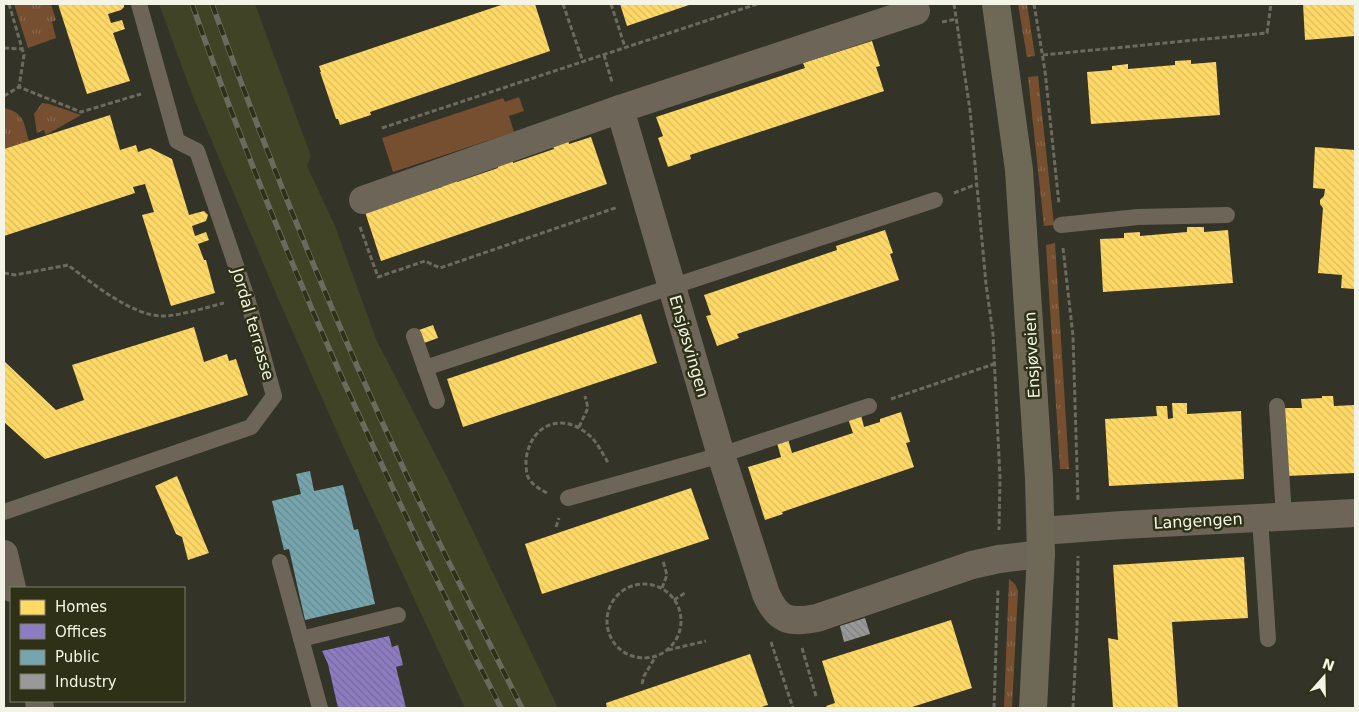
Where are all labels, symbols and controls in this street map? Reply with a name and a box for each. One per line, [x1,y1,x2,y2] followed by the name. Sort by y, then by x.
[228,265,278,382] street label: Jordal terrasse
[665,293,713,399] street label: Ensjøsvingen
[1020,311,1044,399] street label: Ensjøveien
[1153,509,1243,533] street label: Langengen
[10,587,185,702] legend
[55,598,107,616] text: Homes
[55,623,107,641] text: Offices
[55,648,99,666] text: Public
[1299,652,1349,702] north arrow
[1320,655,1337,674] text: N
[55,673,117,691] text: Industry

